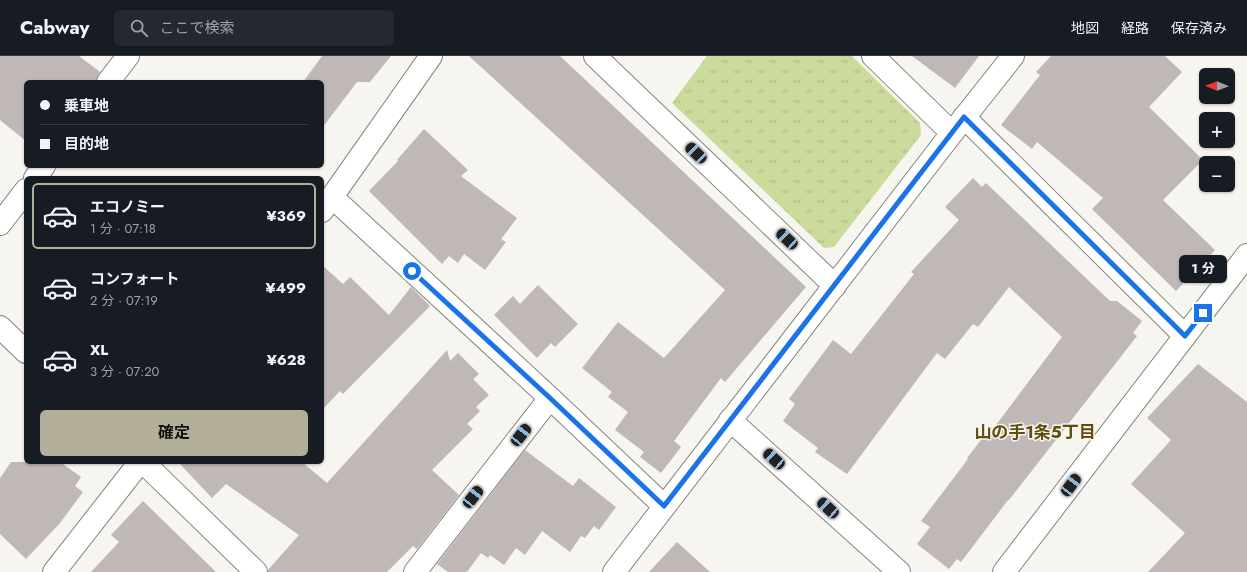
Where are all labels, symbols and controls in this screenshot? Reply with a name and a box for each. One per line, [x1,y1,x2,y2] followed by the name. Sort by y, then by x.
[114,10,394,46] search box
[20,14,90,41] text: Cabway
[128,17,150,39] icon: search
[160,17,235,39] text: ここで検索
[1071,18,1099,38] text: 地図
[1121,18,1149,38] text: 経路
[1171,18,1227,38] text: 保存済み
[1199,68,1235,104] north arrow
[1199,68,1235,192] map controls
[64,95,109,117] text: 乗車地
[1199,112,1235,148] button: +
[64,133,109,155] text: 目的地
[683,140,709,166] car
[1199,156,1235,192] button: −
[90,196,165,218] text: エコノミー
[42,198,78,234] icon: car
[267,205,306,227] text: ¥369
[90,219,156,238] text: 1 分 · 07:18
[774,226,800,252] car
[1179,255,1227,283] callout: 1 分
[1191,259,1215,278] text: 1 分
[403,262,421,280] route start
[90,268,180,290] text: コンフォート
[42,270,78,306] icon: car
[265,277,306,299] text: ¥499
[90,291,158,310] text: 2 分 · 07:19
[1194,304,1212,322] route end
[90,339,108,361] text: XL
[42,342,78,378] icon: car
[267,349,306,371] text: ¥628
[90,362,159,381] text: 3 分 · 07:20
[40,410,308,456] button: 確定
[974,420,1096,444] district label: 山の手1条5丁目
[509,422,533,448] car
[761,447,787,471] car
[1059,472,1083,498] car
[461,484,485,510] car
[815,496,841,520] car

